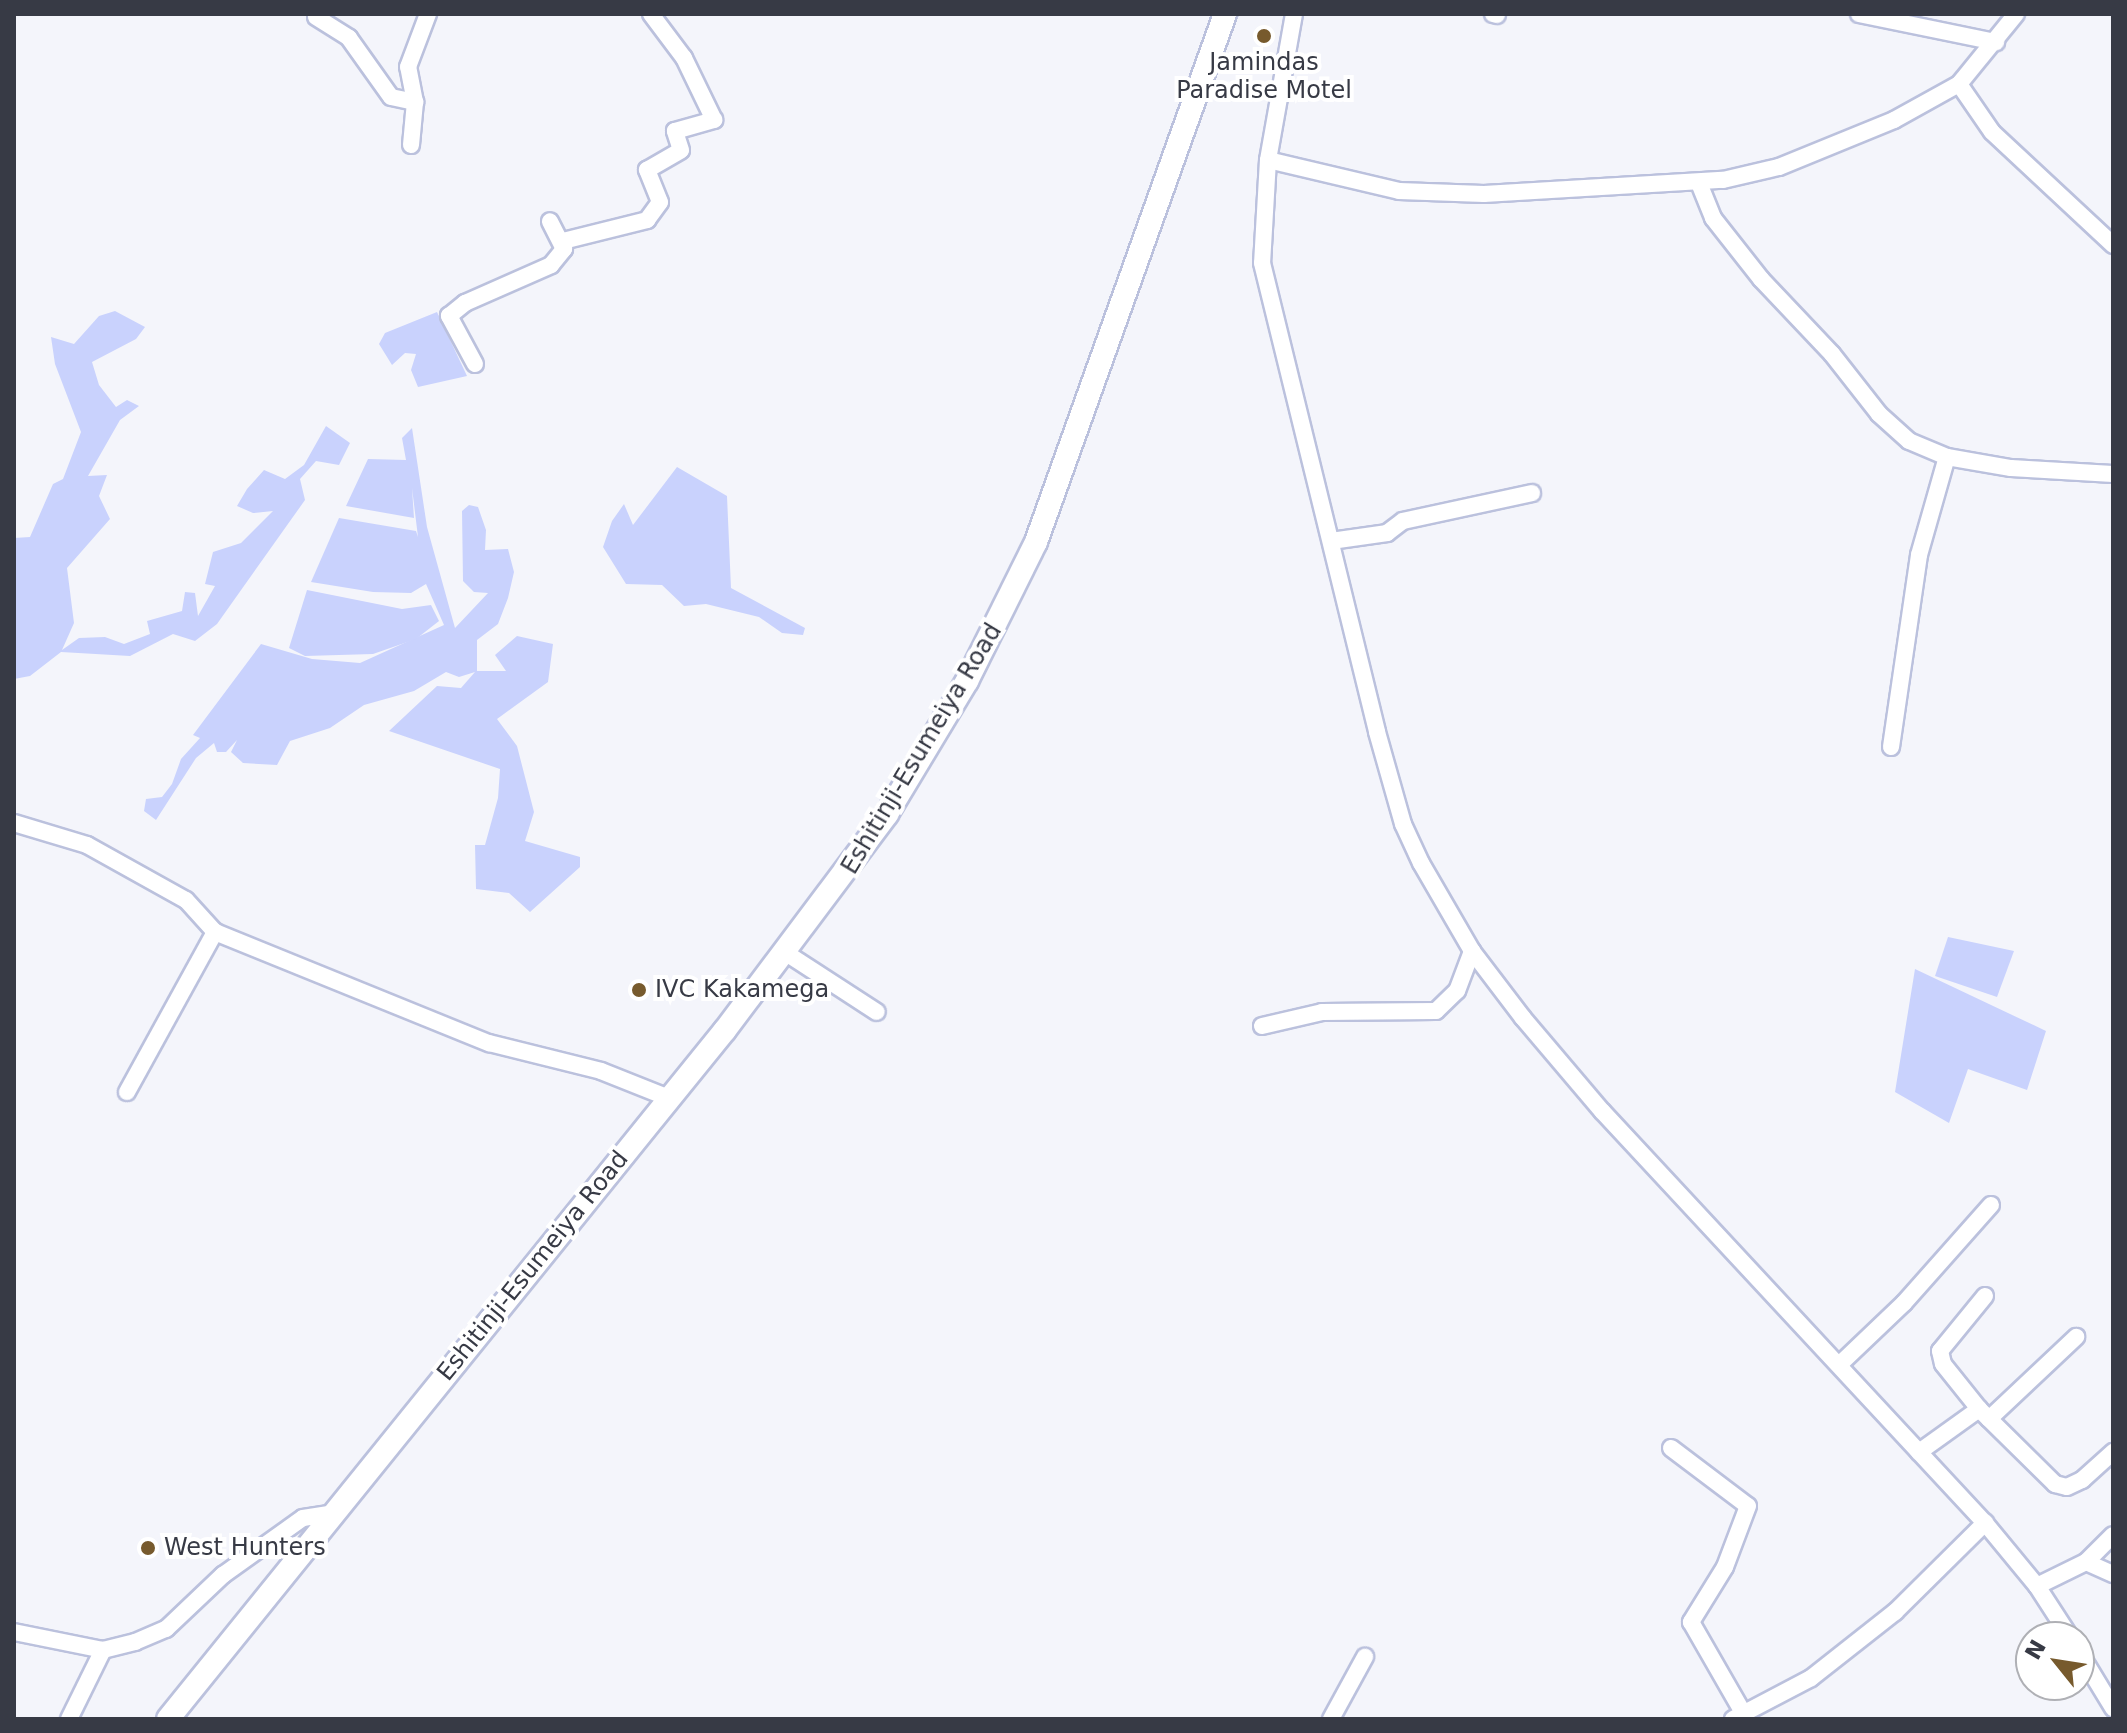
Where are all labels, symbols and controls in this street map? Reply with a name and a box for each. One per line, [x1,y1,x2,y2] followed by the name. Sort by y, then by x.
[1255,27,1273,45] marker: Jamindas Paradise Motel
[1176,49,1352,105] place label: Jamindas Paradise Motel
[836,618,1008,880] street label: Eshitinji-Esumeiya Road
[655,976,829,1004] place label: IVC Kakamega
[630,981,648,999] marker: IVC Kakamega
[431,1145,635,1387] street label: Eshitinji-Esumeiya Road
[164,1534,326,1562] place label: West Hunters
[139,1539,157,1557] marker: West Hunters
[2015,1621,2095,1701] north arrow
[2020,1636,2051,1664] text: N

